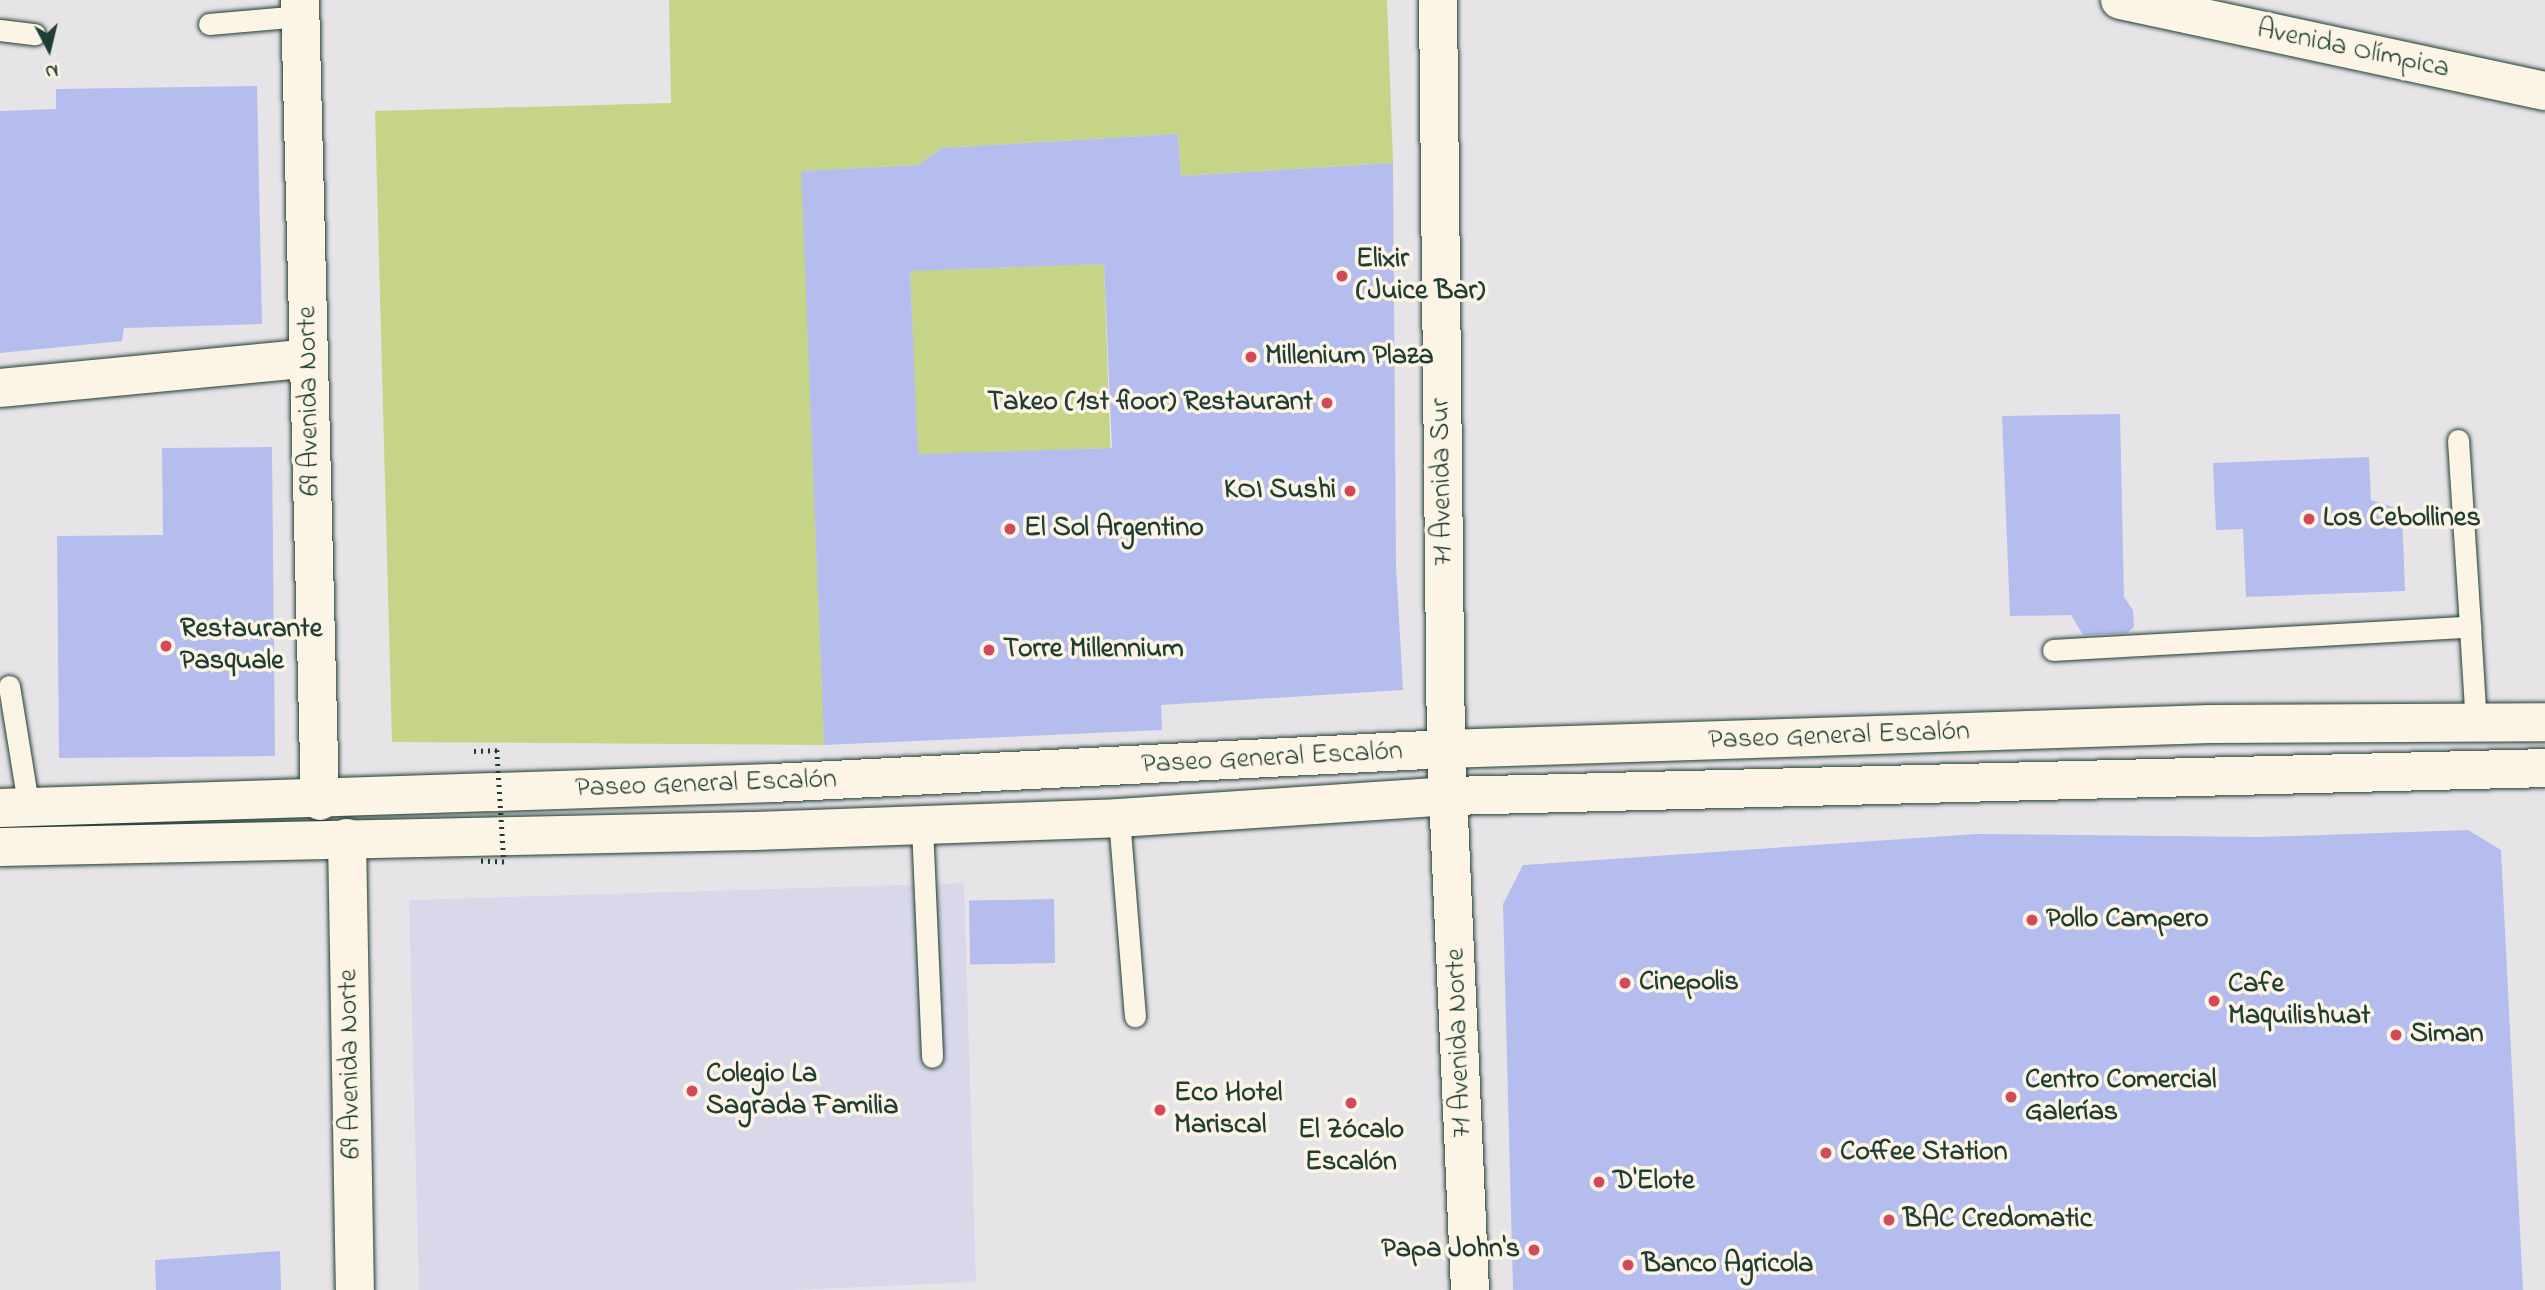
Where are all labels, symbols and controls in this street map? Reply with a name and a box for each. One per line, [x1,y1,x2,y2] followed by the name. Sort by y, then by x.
[2254,13,2452,87] street label: Avenida Olímpica
[14,14,84,84] north arrow
[44,56,60,85] text: N
[1356,243,1485,309] place label: Elixir (Juice Bar)
[1334,268,1350,284] marker: Elixir (Juice Bar)
[292,306,328,496] street label: 69 Avenida Norte
[1265,340,1434,374] place label: Millenium Plaza
[1243,349,1259,365] marker: Millenium Plaza
[987,386,1313,420] place label: Takeo (1st floor) Restaurant
[1319,395,1335,411] marker: Takeo (1st floor) Restaurant
[1425,398,1461,566] street label: 71 Avenida Sur
[1224,474,1336,508] place label: KOI Sushi
[1342,483,1358,499] marker: KOI Sushi
[2323,502,2481,536] place label: Los Cebollines
[2301,511,2317,527] marker: Los Cebollines
[1024,512,1204,546] place label: El Sol Argentino
[1002,521,1018,537] marker: El Sol Argentino
[180,613,322,679] place label: Restaurante Pasquale
[1003,633,1184,667] place label: Torre Millennium
[158,638,174,654] marker: Restaurante Pasquale
[981,642,997,658] marker: Torre Millennium
[1708,716,1970,758] street label: Paseo General Escalón
[1140,735,1404,783] street label: Paseo General Escalón
[575,764,837,806] street label: Paseo General Escalón
[2046,903,2208,937] place label: Pollo Campero
[2024,912,2040,928] marker: Pollo Campero
[1440,948,1480,1138] street label: 71 Avenida Norte
[1639,966,1739,1000] place label: Cinepolis
[2228,968,2370,1034] place label: Cafe Maquilishuat
[333,969,369,1159] street label: 69 Avenida Norte
[1617,975,1633,991] marker: Cinepolis
[2206,993,2222,1009] marker: Cafe Maquilishuat
[2410,1018,2484,1052] place label: Siman
[2388,1027,2404,1043] marker: Siman
[706,1058,898,1124] place label: Colegio La Sagrada Familia
[2025,1064,2217,1130] place label: Centro Comercial Galerías
[1174,1077,1282,1143] place label: Eco Hotel Mariscal
[684,1083,700,1099] marker: Colegio La Sagrada Familia
[2003,1089,2019,1105] marker: Centro Comercial Galerías
[1343,1095,1359,1111] marker: El Zócalo Escalón
[1152,1102,1168,1118] marker: Eco Hotel Mariscal
[1298,1114,1404,1180] place label: El Zócalo Escalón
[1840,1136,2007,1170] place label: Coffee Station
[1818,1145,1834,1161] marker: Coffee Station
[1613,1165,1695,1199] place label: D'Elote
[1591,1174,1607,1190] marker: D'Elote
[1903,1203,2092,1237] place label: BAC Credomatic
[1881,1212,1897,1228] marker: BAC Credomatic
[1381,1233,1520,1267] place label: Papa John's
[1526,1242,1542,1258] marker: Papa John's
[1642,1248,1813,1282] place label: Banco Agricola
[1620,1257,1636,1273] marker: Banco Agricola

